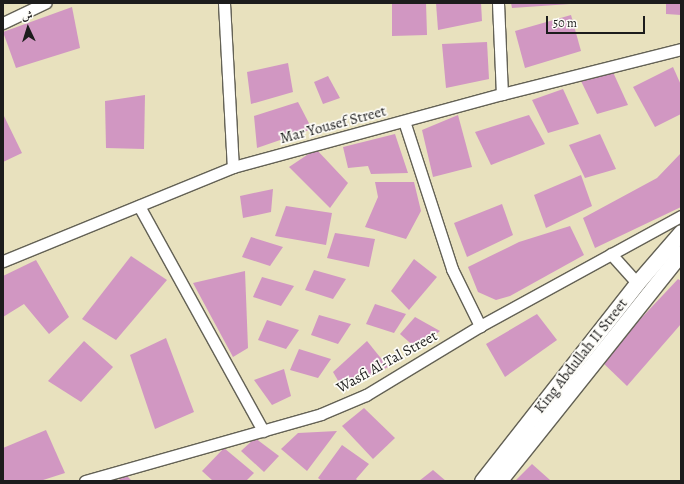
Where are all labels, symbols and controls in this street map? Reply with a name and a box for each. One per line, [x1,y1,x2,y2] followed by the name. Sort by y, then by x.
[8,8,48,48] north arrow
[21,8,33,23] text: ش
[548,8,647,34] scale bar
[553,15,577,31] text: 50 m
[278,102,388,148] street label: Mar Yousef Street
[531,295,631,417] street label: King Abdullah II Street
[334,327,440,397] street label: Wasfi Al-Tal Street

